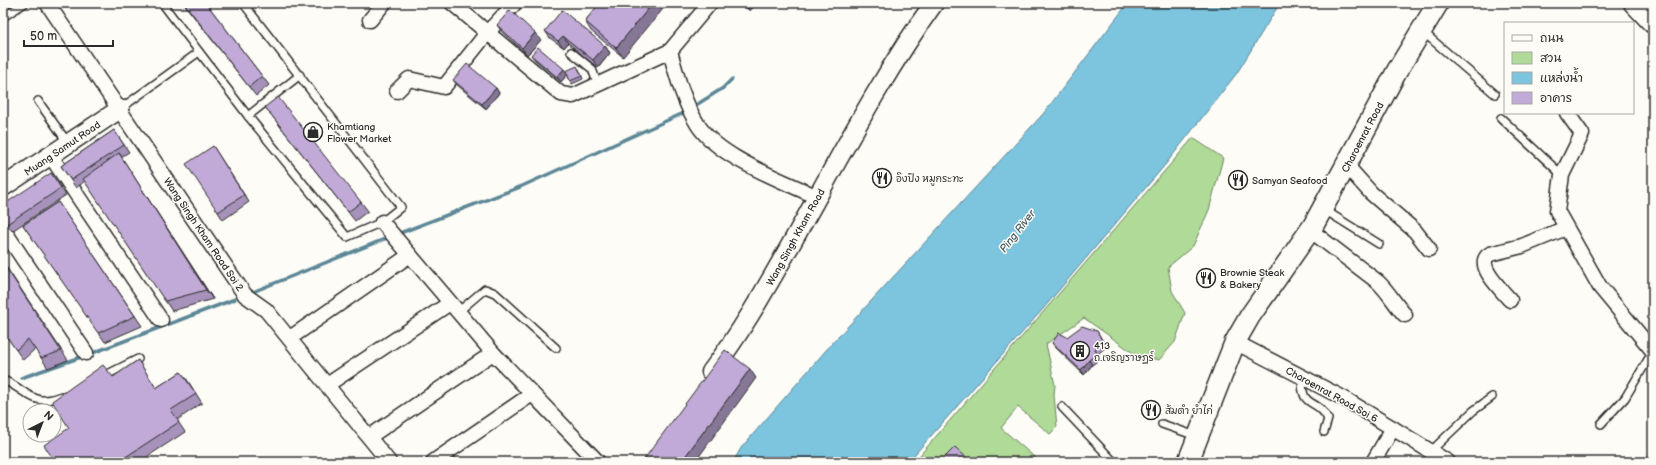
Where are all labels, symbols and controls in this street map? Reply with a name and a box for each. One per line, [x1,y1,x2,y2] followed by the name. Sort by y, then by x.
[24,22,113,48] scale bar
[1504,22,1634,114] legend
[30,29,57,44] text: 50 m
[1540,31,1564,46] text: ถนน
[1540,51,1561,66] text: สวน
[1540,67,1583,86] text: แหล่งน้ำ
[1540,91,1572,106] text: อาคาร
[1339,100,1387,175] street label: Charoenrat Road
[22,119,103,179] street label: Muang Samut Road
[302,121,324,143] shop icon: Khamtiang Flower Market
[327,121,391,145] place label: Khamtiang Flower Market
[871,167,893,189] restaurant icon: อิงปิง หมูกระทะ
[1227,169,1249,191] restaurant icon: Samyan Seafood
[896,172,964,186] place label: อิงปิง หมูกระทะ
[1252,175,1328,187] place label: Samyan Seafood
[161,176,246,294] street label: Wang Singh Kham Road Soi 2
[764,187,828,288] street label: Wang Singh Kham Road
[997,207,1039,255] water label: Ping River
[1195,267,1217,289] restaurant icon: Brownie Steak & Bakery
[1220,267,1284,291] place label: Brownie Steak & Bakery
[1069,340,1091,362] building icon: 413 ถ.เจริญราษฏร์
[1094,340,1154,364] place label: 413 ถ.เจริญราษฏร์
[1283,365,1380,425] street label: Charoenrat Road Soi 6
[1140,399,1162,421] restaurant icon: ส้มตำ ยำไก่
[22,403,62,443] north arrow
[1165,404,1213,417] place label: ส้มตำ ยำไก่
[41,408,56,424] text: N

